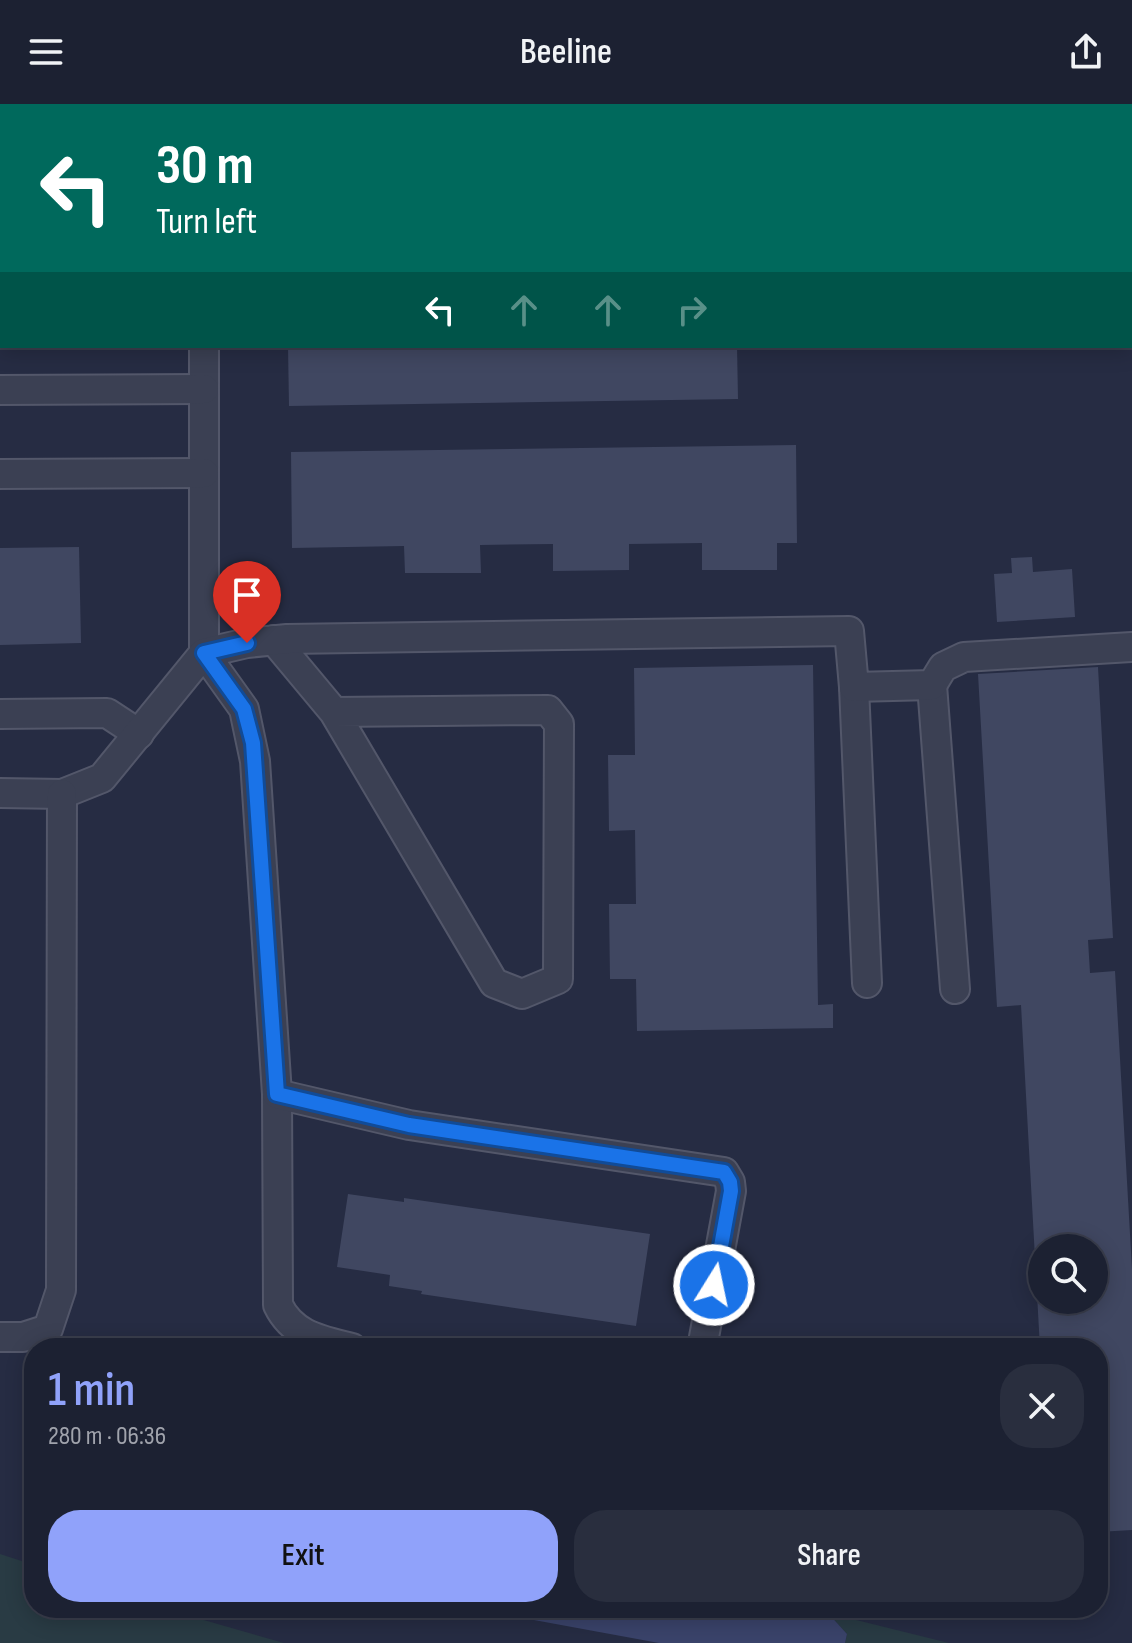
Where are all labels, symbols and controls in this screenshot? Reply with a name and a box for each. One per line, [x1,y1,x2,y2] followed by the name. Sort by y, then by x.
[24,30,68,74] icon: menu
[1064,30,1108,74] icon: share
[520,31,612,74] text: Beeline
[156,133,254,200] text: 30 m
[24,136,128,240] icon: left
[156,201,257,244] text: Turn left
[418,288,462,332] icon: left
[502,288,546,332] icon: ahead
[586,288,630,332] icon: ahead
[670,288,714,332] icon: right
[213,561,281,643] pin
[225,573,269,617] icon: arrive
[1028,1234,1108,1314] map controls
[1028,1234,1108,1314] button: search
[672,1243,756,1327] position arrow
[48,1362,135,1419] text: 1 min
[1000,1364,1084,1448] button: close
[48,1421,166,1452] text: 280 m · 06:36
[48,1510,558,1602] button: Exit
[574,1510,1084,1602] button: Share

